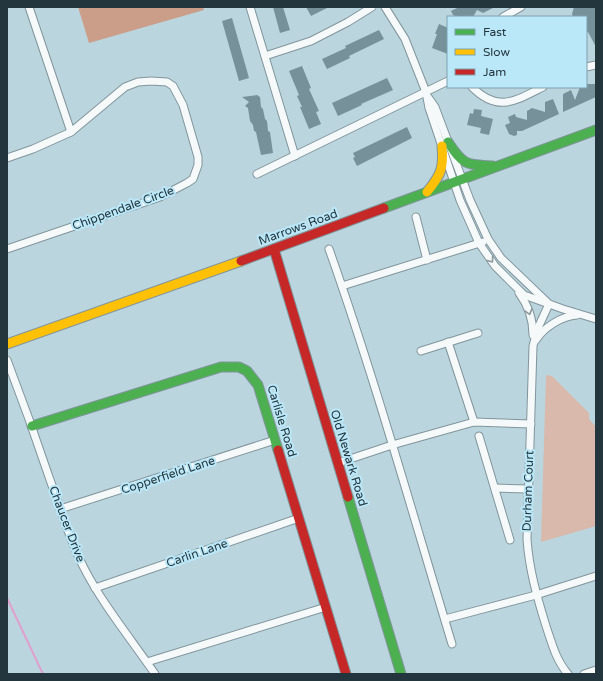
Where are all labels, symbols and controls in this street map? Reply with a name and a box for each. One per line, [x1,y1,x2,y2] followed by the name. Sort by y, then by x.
[447,16,587,88] legend
[483,25,507,39] text: Fast
[483,45,510,59] text: Slow
[483,65,506,79] text: Jam
[70,183,176,233] street label: Chippendale Circle
[257,206,339,248] street label: Marrows Road
[486,255,493,262] one-way arrow
[524,309,533,316] one-way arrow
[264,383,300,459] street label: Carlisle Road
[328,408,370,508] street label: Old Newark Road
[520,450,536,532] street label: Durham Court
[119,453,217,497] street label: Copperfield Lane
[46,484,88,564] street label: Chaucer Drive
[165,536,230,570] street label: Carlin Lane

